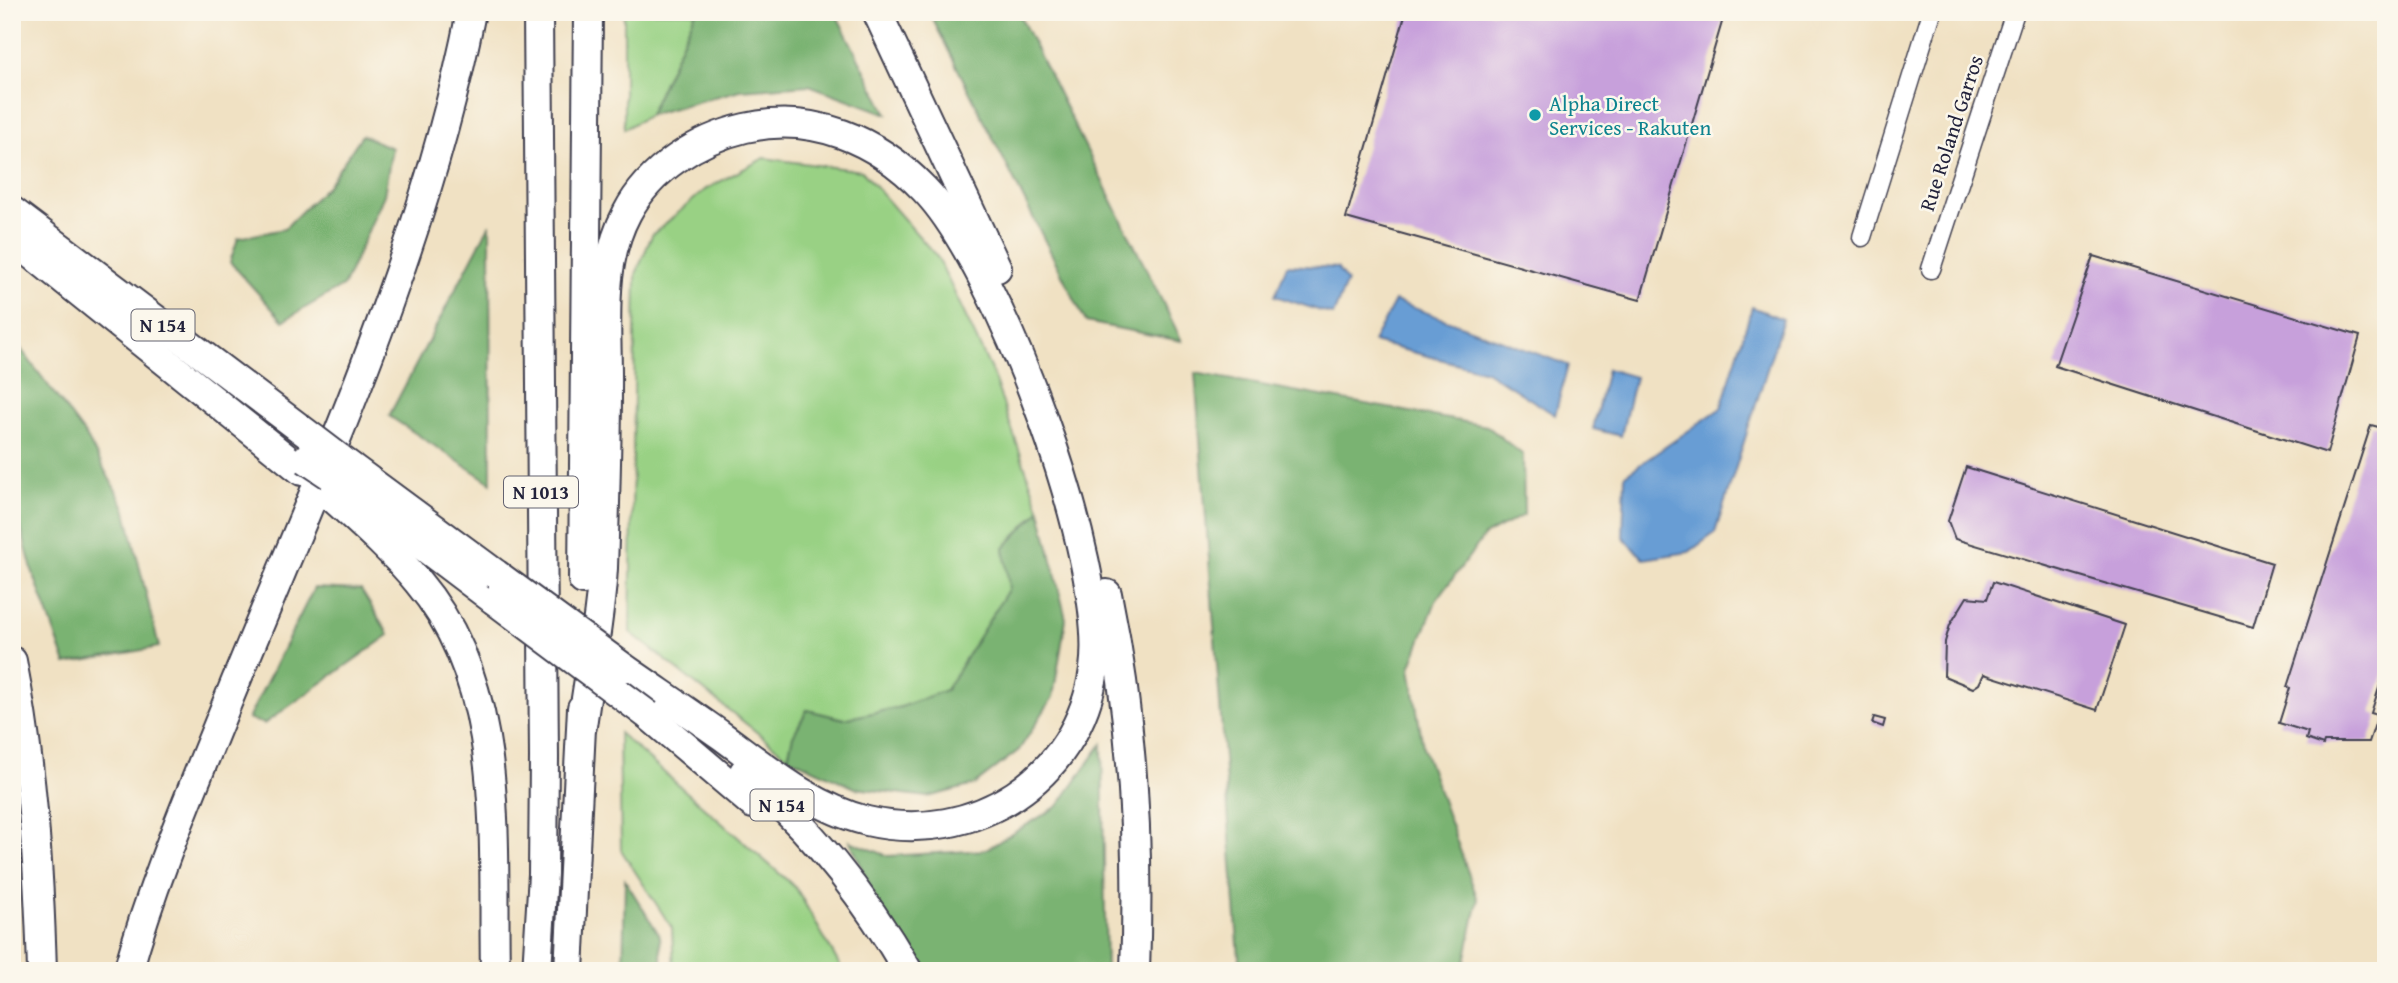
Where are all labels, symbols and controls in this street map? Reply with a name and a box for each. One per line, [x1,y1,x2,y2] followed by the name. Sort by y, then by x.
[1911,51,1991,215] street label: Rue Roland Garros
[1549,88,1711,143] place label: Alpha Direct Services - Rakuten
[1527,107,1543,123] marker: Alpha Direct Services - Rakuten
[132,310,194,340] road number: N 154
[504,477,578,508] road number: N 1013
[750,790,814,820] road number: N 154

